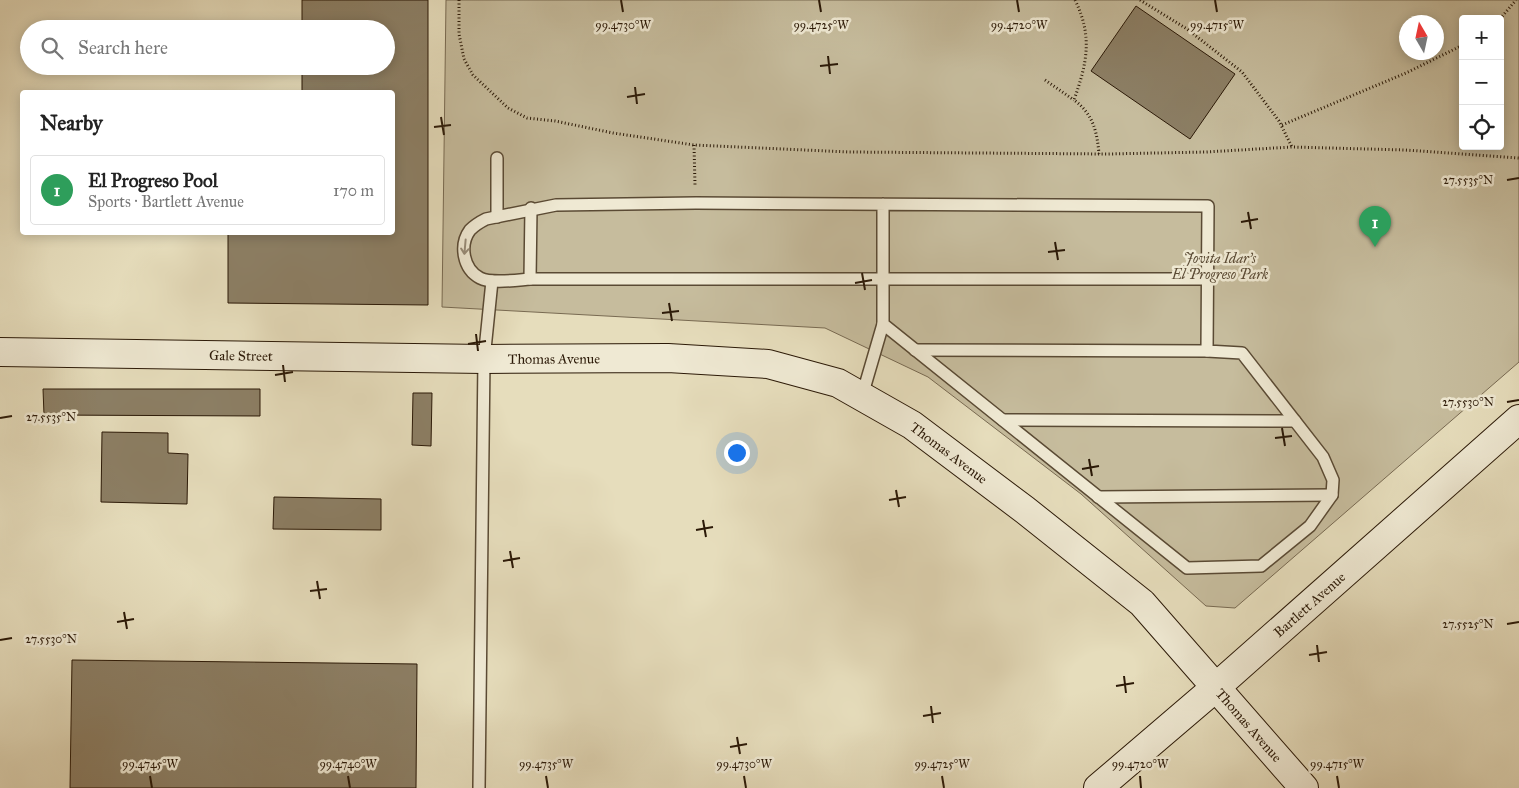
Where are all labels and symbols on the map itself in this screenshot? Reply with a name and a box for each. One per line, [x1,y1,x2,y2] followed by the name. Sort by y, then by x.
[1399,15,1444,60] north arrow
[595,18,651,32] text: 99.4730°W
[793,18,849,32] text: 99.4725°W
[991,18,1048,32] text: 99.4720°W
[1190,18,1245,32] text: 99.4715°W
[1443,173,1493,187] text: 27.5535°N
[1359,206,1391,247] pin: 1
[460,238,470,254] one-way arrow
[1171,250,1269,283] park label: Jovita Idar's El Progreso Park
[209,347,273,364] street label: Gale Street
[508,350,600,367] street label: Thomas Avenue
[1442,395,1494,409] text: 27.5530°N
[26,410,76,424] text: 27.5535°N
[907,418,991,487] street label: Thomas Avenue
[724,440,750,466] your location
[1270,568,1349,641] street label: Bartlett Avenue
[1442,617,1494,631] text: 27.5525°N
[25,632,77,646] text: 27.5530°N
[1212,685,1286,766] street label: Thomas Avenue
[122,757,179,771] text: 99.4745°W
[319,757,377,771] text: 99.4740°W
[519,757,574,771] text: 99.4735°W
[716,757,772,771] text: 99.4730°W
[914,757,970,771] text: 99.4725°W
[1112,757,1169,771] text: 99.4720°W
[1310,757,1365,771] text: 99.4715°W

